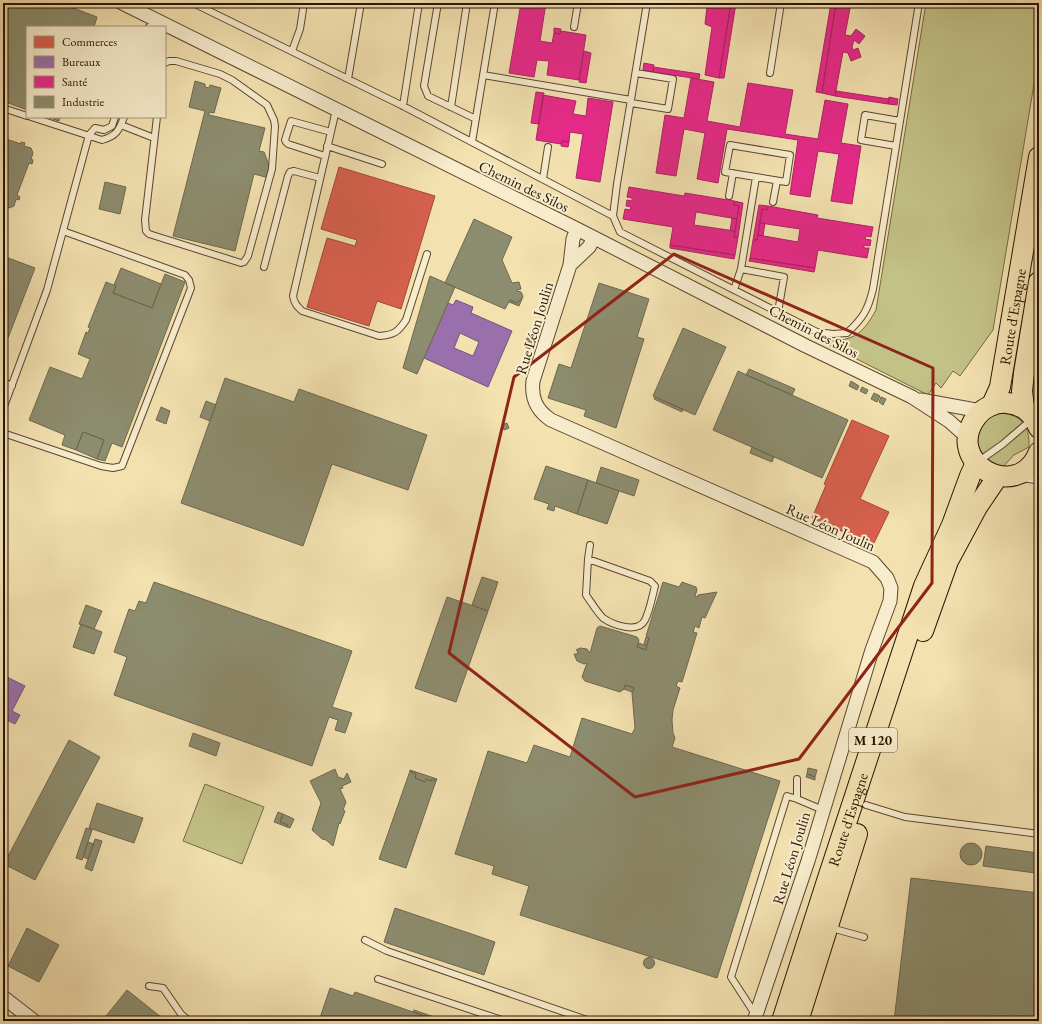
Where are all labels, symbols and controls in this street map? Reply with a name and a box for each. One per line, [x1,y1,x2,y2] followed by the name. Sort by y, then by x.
[26,26,166,118] legend
[62,34,117,50] text: Commerces
[62,54,101,70] text: Bureaux
[62,74,87,90] text: Santé
[62,94,104,110] text: Industrie
[476,156,572,216] street label: Chemin des Silos
[994,267,1029,366] street label: Route d'Espagne
[511,279,557,377] street label: Rue Léon Joulin
[766,300,862,362] street label: Chemin des Silos
[783,499,879,555] street label: Rue Léon Joulin
[849,728,897,752] road number: M 120
[823,770,872,869] street label: Route d'Espagne
[768,809,814,907] street label: Rue Léon Joulin

